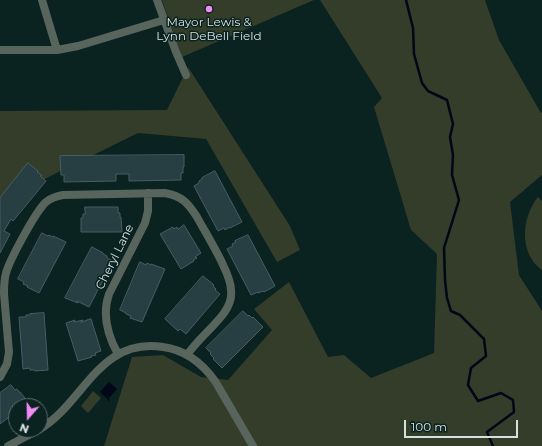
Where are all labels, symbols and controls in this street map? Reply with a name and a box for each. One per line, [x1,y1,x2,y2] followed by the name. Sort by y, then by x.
[204,4,214,14] marker: Mayor Lewis & Lynn DeBell Field
[156,15,262,43] place label: Mayor Lewis & Lynn DeBell Field
[93,222,137,292] street label: Cheryl Lane
[8,398,48,438] north arrow
[406,412,520,438] scale bar
[411,419,447,434] text: 100 m
[18,420,31,436] text: N

